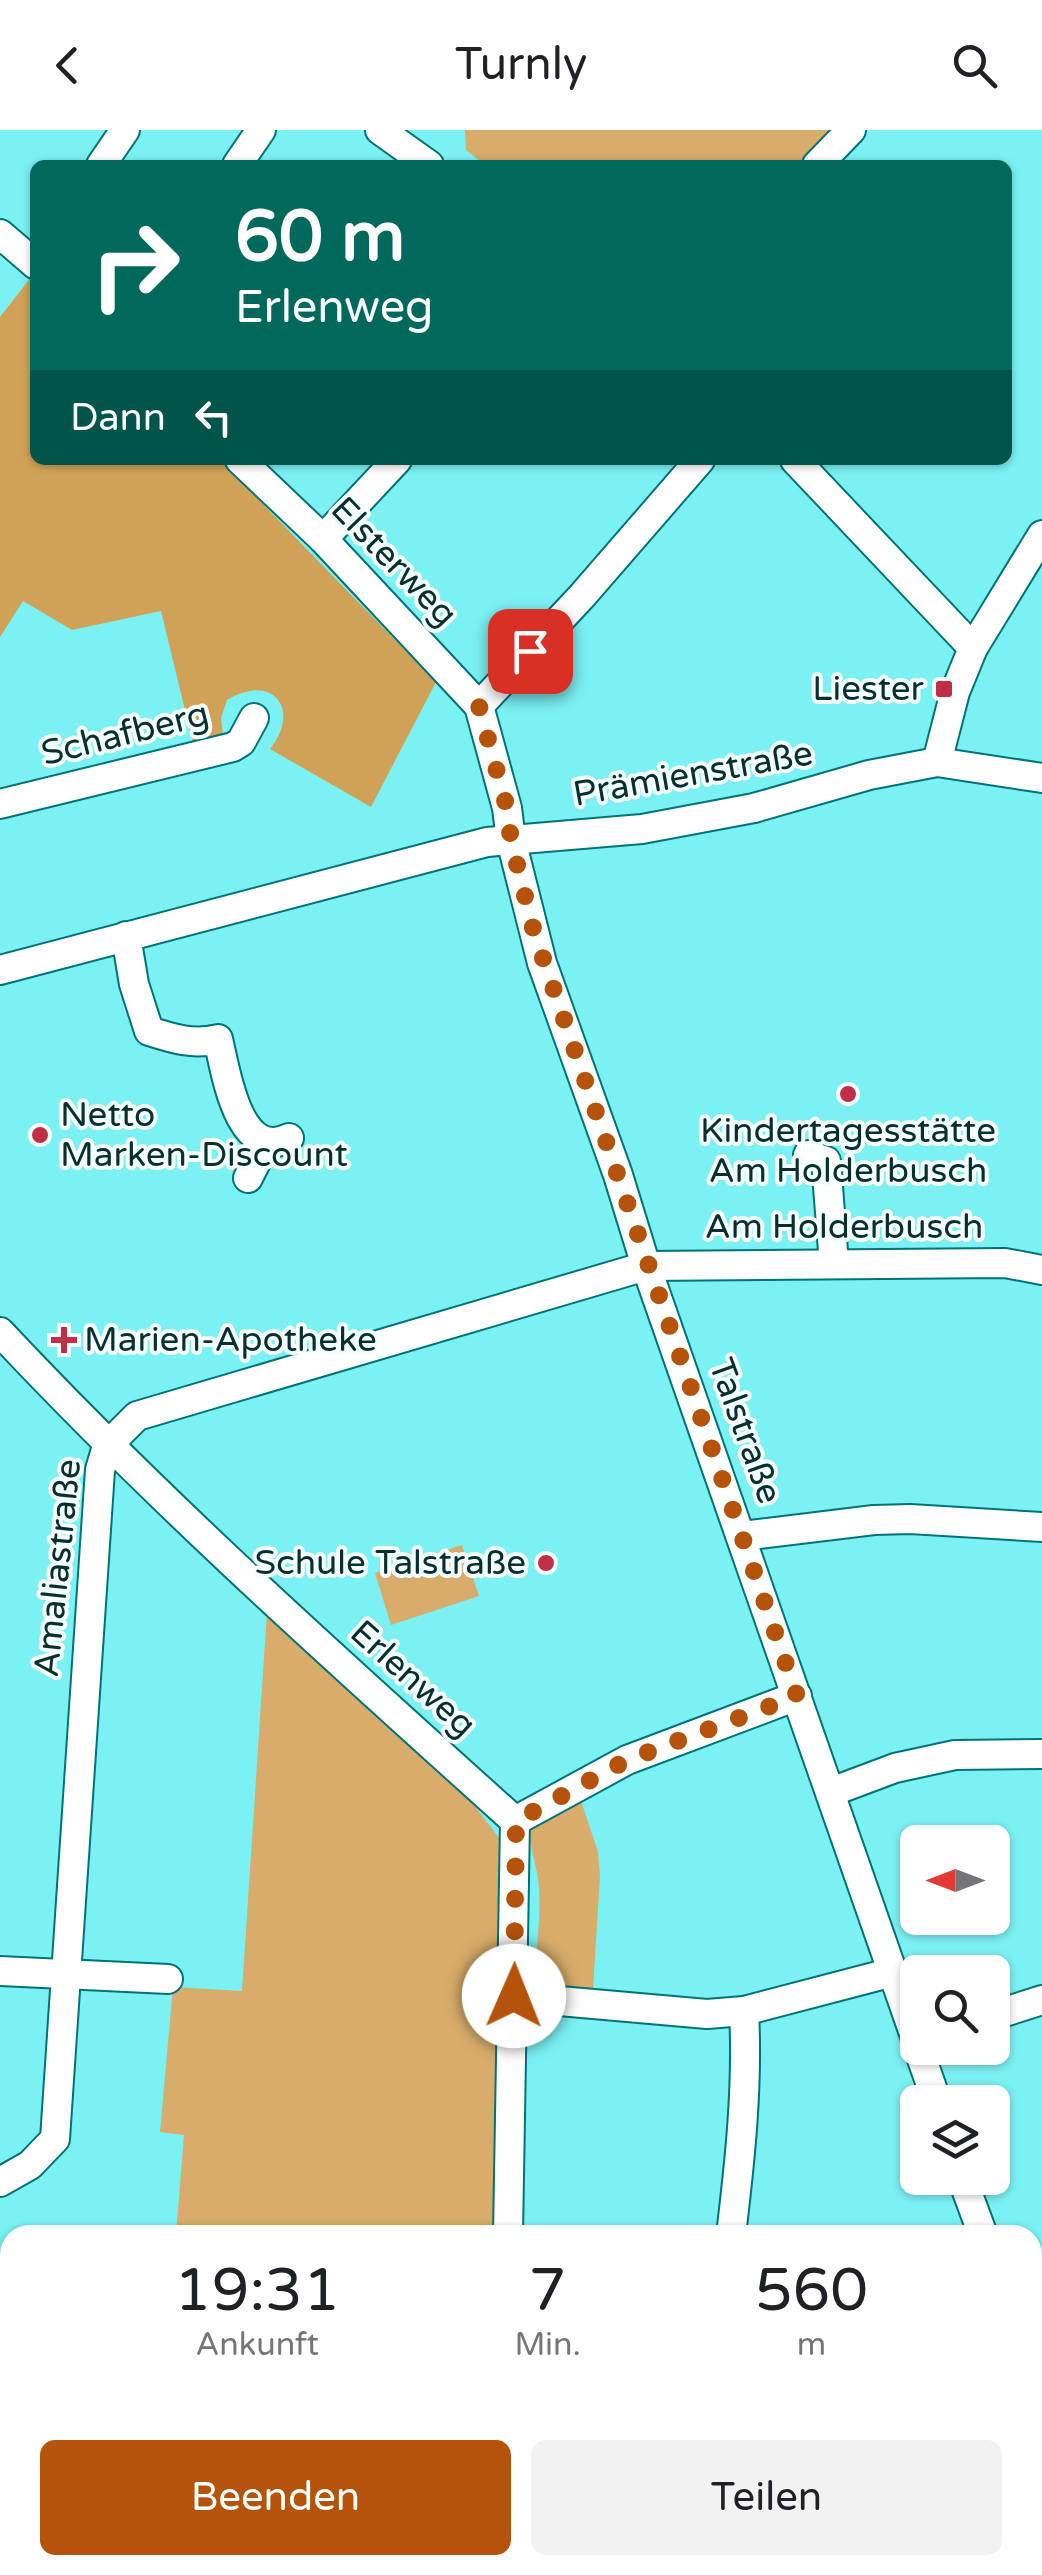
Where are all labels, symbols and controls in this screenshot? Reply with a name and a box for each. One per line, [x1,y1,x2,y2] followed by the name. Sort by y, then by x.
[40,38,95,93] icon: back
[455,38,587,92] text: Turnly
[947,38,1002,93] icon: search
[235,196,405,280] text: 60 m
[70,200,200,330] icon: right
[235,281,434,335] text: Erlenweg
[186,390,241,445] icon: left
[70,395,166,441] text: Dann
[322,489,466,635] street label: Elsterweg
[488,609,573,694] pin
[503,624,558,679] icon: arrive
[812,668,925,710] place label: Liester
[933,678,955,700] marker: Liester
[37,693,213,775] street label: Schafberg
[570,732,816,816] street label: Prämienstraße
[837,1083,859,1105] marker: Kindertagesstätte Am Holderbusch
[60,1094,348,1176] place label: Netto Marken-Discount
[700,1110,996,1192] place label: Kindertagesstätte Am Holderbusch
[29,1124,51,1146] marker: Netto Marken-Discount
[705,1206,983,1248] street label: Am Holderbusch
[84,1319,377,1361] place label: Marien-Apotheke
[53,1329,75,1351] marker: Marien-Apotheke
[699,1353,791,1509] street label: Talstraße
[26,1457,90,1679] street label: Amaliastraße
[255,1542,526,1584] place label: Schule Talstraße
[535,1552,557,1574] marker: Schule Talstraße
[342,1612,484,1746] street label: Erlenweg
[900,1825,1010,1935] north arrow
[900,1825,1010,2195] map controls
[462,1944,566,2048] position arrow
[900,1955,1010,2065] button: search
[900,2085,1010,2195] button: layers
[174,2255,340,2327] text: 19:31
[529,2255,566,2327] text: 7
[755,2255,868,2327] text: 560
[196,2326,319,2364] text: Ankunft
[514,2326,581,2364] text: Min.
[797,2326,826,2364] text: m
[40,2440,511,2555] button: Beenden
[531,2440,1002,2555] button: Teilen

